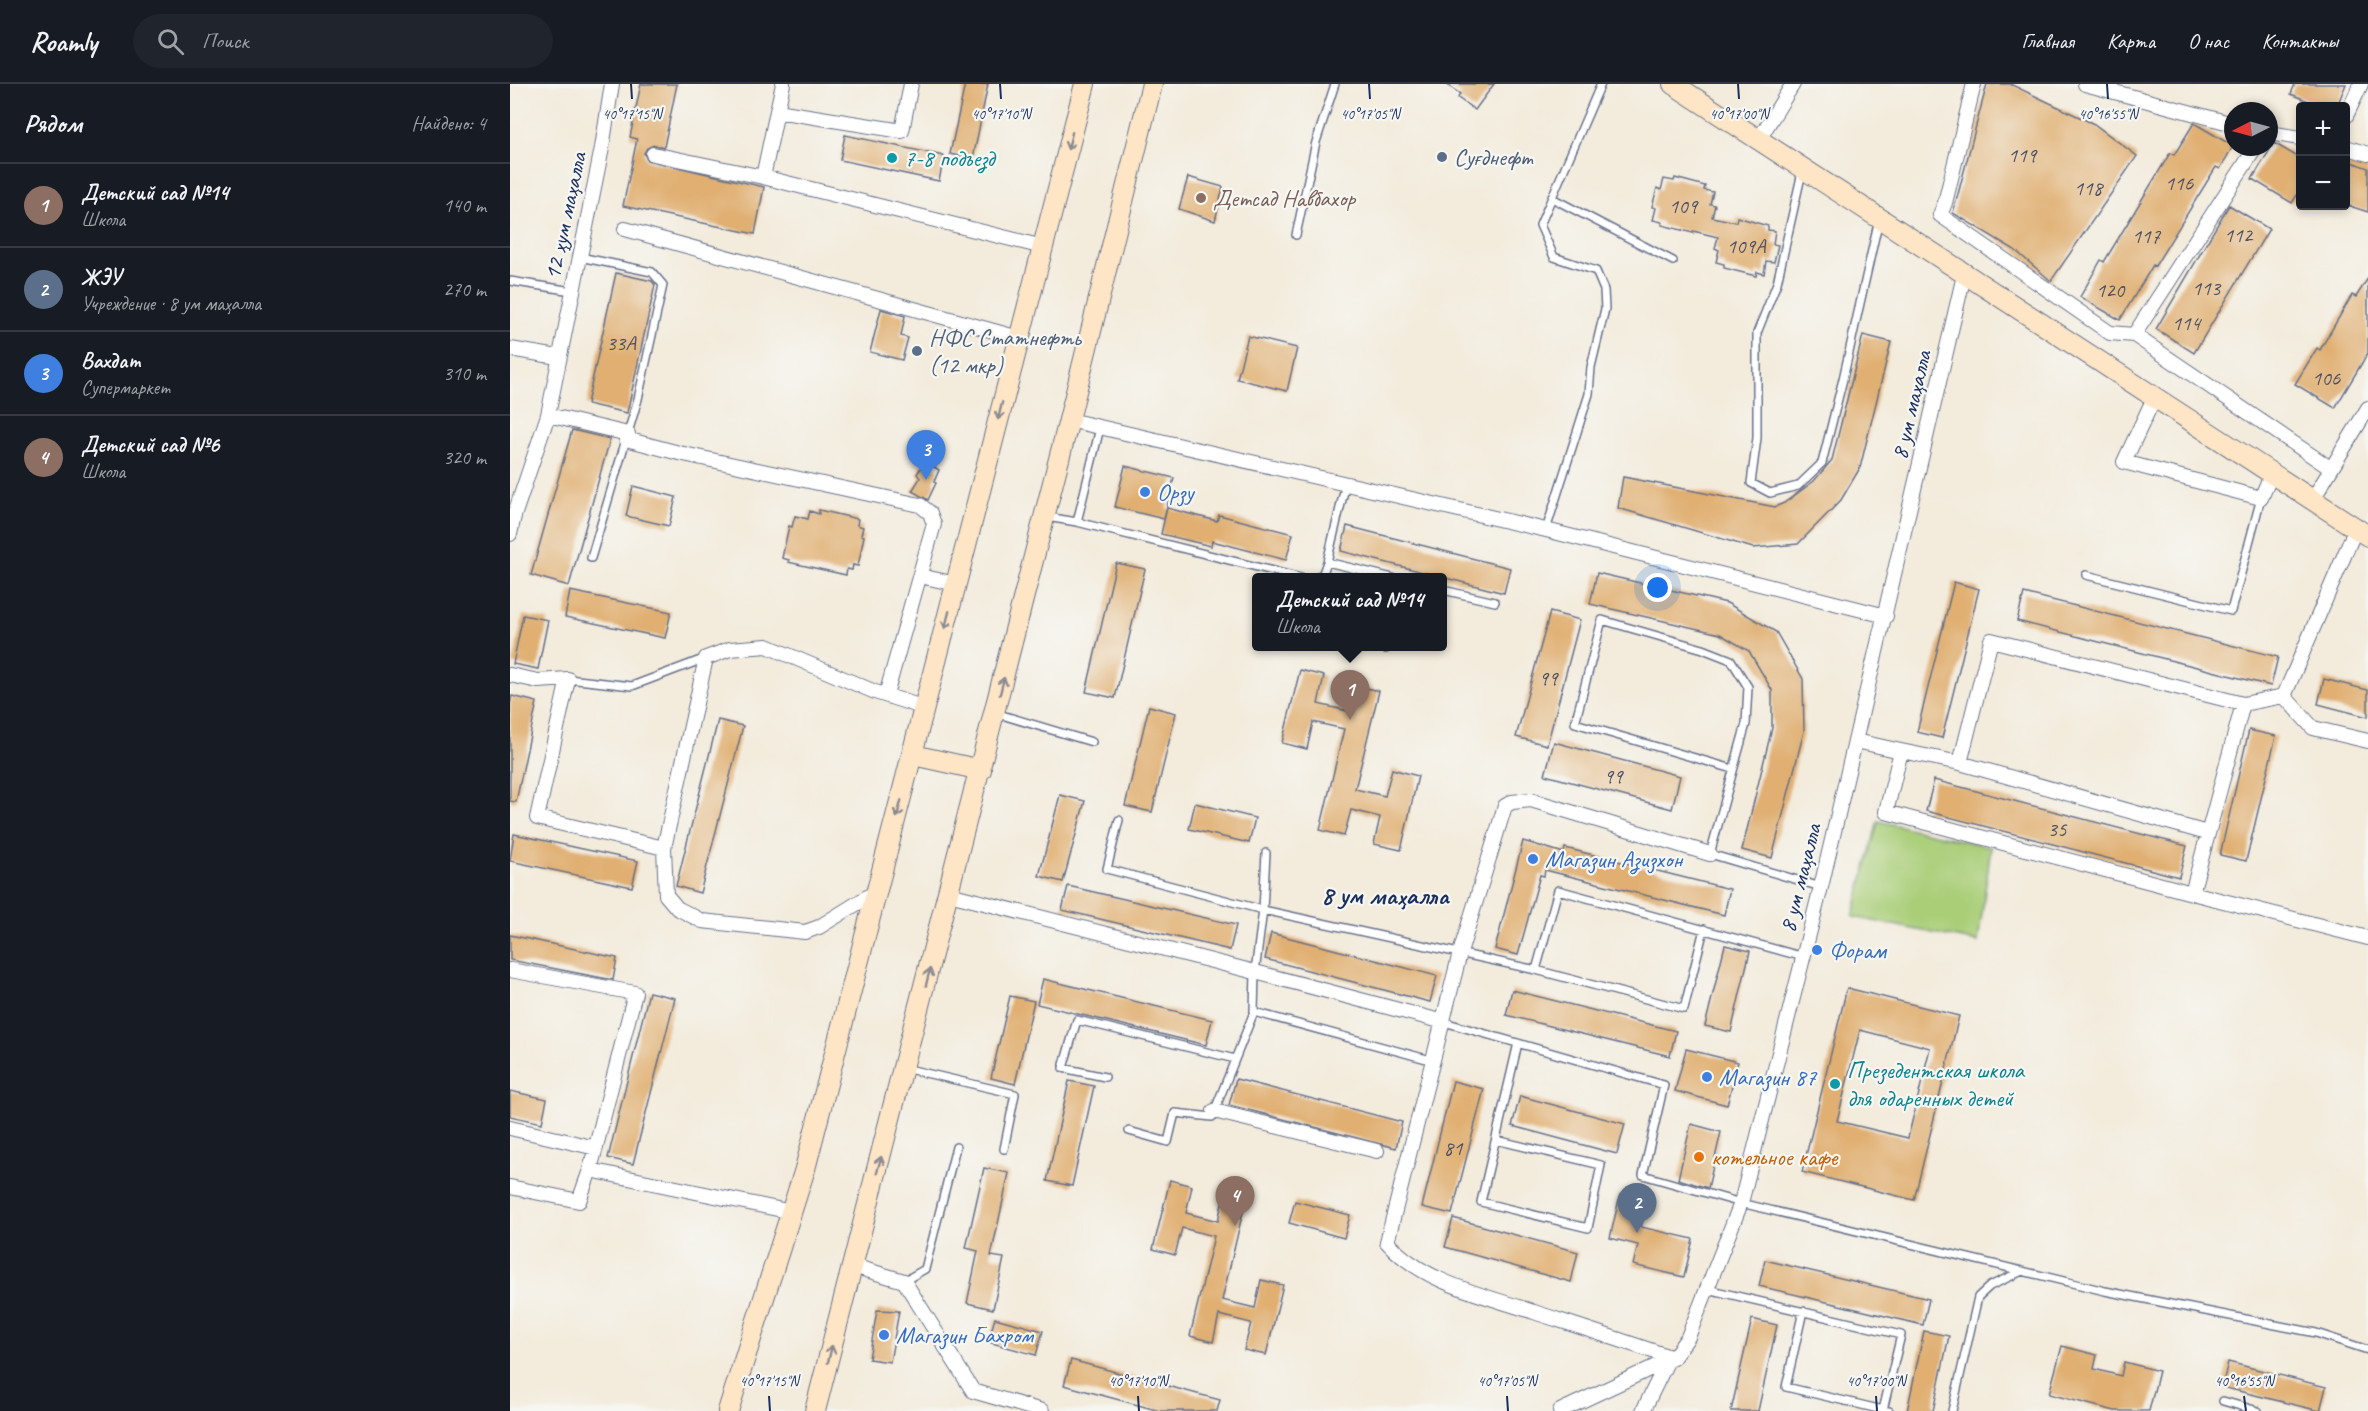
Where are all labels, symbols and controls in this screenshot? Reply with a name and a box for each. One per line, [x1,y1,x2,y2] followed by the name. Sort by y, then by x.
[133,14,553,68] search box
[30,24,97,59] text: Roamly
[154,25,187,58] icon: search
[202,27,249,55] text: Поиск
[2021,28,2074,54] text: Главная
[2107,28,2155,54] text: Карта
[2188,28,2229,54] text: О нас
[2262,28,2338,54] text: Контакты
[2224,102,2278,156] north arrow
[2296,102,2350,210] map controls
[2296,102,2350,156] button: +
[602,105,665,124] text: 40°17'15"N
[971,105,1034,124] text: 40°17'10"N
[1340,105,1403,124] text: 40°17'05"N
[1709,105,1772,124] text: 40°17'00"N
[2078,105,2141,124] text: 40°16'55"N
[24,107,82,140] text: Рядом
[411,111,486,136] text: Найдено: 4
[1064,131,1076,150] one-way arrow
[1454,142,1534,172] place label: Суғднефт
[2008,142,2038,168] house number: 119
[904,143,997,174] place label: 7-8 подъезд
[537,148,593,282] street label: 12 ҳум маҳалла
[1435,150,1449,164] marker: Суғднефт
[885,151,899,165] marker: 7-8 подъезд
[2296,156,2350,210] button: −
[2165,170,2194,196] house number: 116
[2074,175,2105,201] house number: 118
[81,179,229,207] text: Детский сад №14
[1213,183,1356,213] place label: Детсад Навбахор
[1194,191,1208,205] marker: Детсад Навбахор
[39,193,48,218] text: 1
[443,193,486,218] text: 140 m
[1669,193,1699,219] house number: 109
[81,207,125,232] text: Школа
[2224,222,2254,248] house number: 112
[2132,223,2162,249] house number: 117
[1727,233,1767,259] house number: 109А
[81,263,121,291] text: ЖЭУ
[2192,275,2222,301] house number: 113
[39,277,48,302] text: 2
[443,277,486,302] text: 270 m
[2096,277,2126,303] house number: 120
[81,291,261,316] text: Учреждение · 8 ум маҳалла
[2172,310,2203,336] house number: 114
[929,322,1082,380] place label: НФС Статнефть (12 мкр)
[606,330,637,356] house number: 33А
[910,344,924,358] marker: НФС Статнефть (12 мкр)
[1884,346,1938,462] street label: 8 ум маҳалла
[81,347,141,375] text: Вахдат
[39,361,48,386] text: 3
[443,361,486,386] text: 310 m
[2312,365,2341,391] house number: 106
[81,375,170,400] text: Супермаркет
[994,401,1006,420] one-way arrow
[906,430,946,480] pin: 3
[81,431,219,459] text: Детский сад №6
[39,445,48,470] text: 4
[443,445,486,470] text: 320 m
[81,459,125,484] text: Школа
[1157,477,1195,507] place label: Орзу
[1138,485,1152,499] marker: Орзу
[1252,573,1447,651] popup
[1643,573,1672,602] your location
[1276,586,1423,614] text: Детский сад №14
[941,610,952,629] one-way arrow
[1276,614,1320,639] text: Школа
[1539,665,1559,691] house number: 99
[1330,670,1370,720] pin: 1
[996,677,1008,696] one-way arrow
[1604,763,1624,789] house number: 99
[892,799,904,818] one-way arrow
[2048,816,2068,842] house number: 35
[1772,819,1828,935] street label: 8 ум маҳалла
[1545,844,1684,875] place label: Магазин Азизхон
[1526,852,1540,866] marker: Магазин Азизхон
[1321,879,1450,912] district label: 8 ум маҳалла
[1829,935,1888,965] place label: Форам
[1810,943,1824,957] marker: Форам
[922,968,934,987] one-way arrow
[1847,1055,2026,1113] place label: Презедентская школа для одаренных детей
[1719,1062,1818,1092] place label: Магазин 87
[1700,1070,1714,1084] marker: Магазин 87
[1828,1077,1842,1091] marker: Презедентская школа для одаренных детей
[1444,1135,1464,1161] house number: 81
[1711,1142,1839,1172] place label: котельное кафе
[1692,1150,1706,1164] marker: котельное кафе
[873,1156,885,1175] one-way arrow
[1216,1176,1254,1226] pin: 4
[1618,1184,1656,1233] pin: 2
[896,1320,1034,1350] place label: Магазин Бахром
[877,1328,891,1342] marker: Магазин Бахром
[825,1345,836,1364] one-way arrow
[739,1372,802,1391] text: 40°17'15"N
[1108,1372,1171,1391] text: 40°17'10"N
[1477,1372,1540,1391] text: 40°17'05"N
[1846,1372,1909,1391] text: 40°17'00"N
[2214,1372,2277,1391] text: 40°16'55"N

